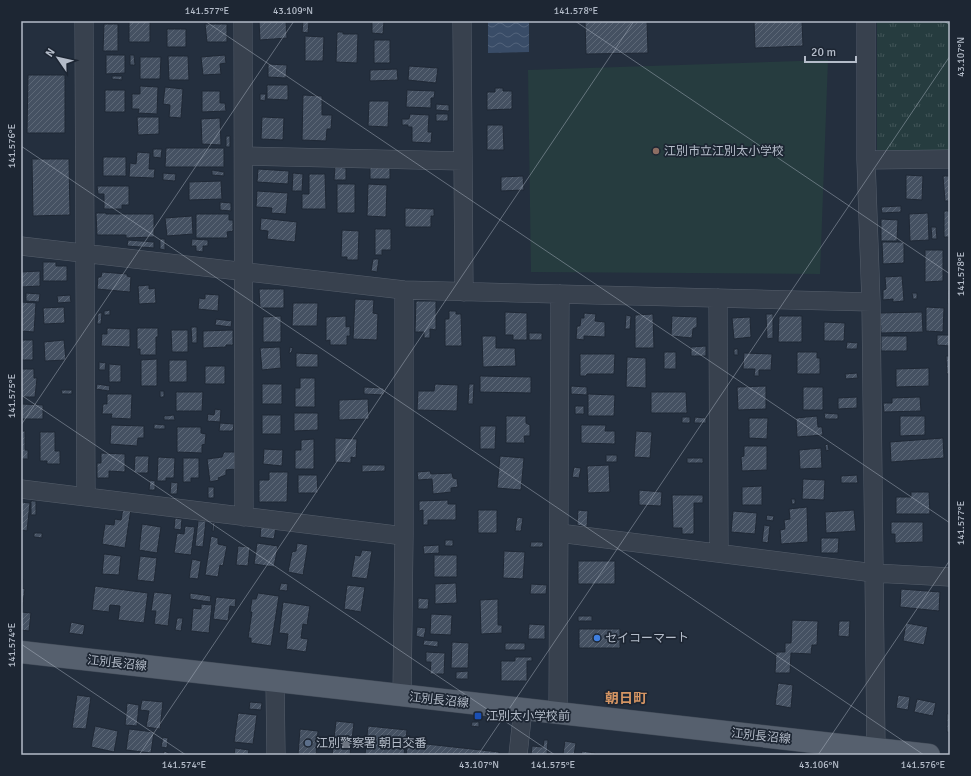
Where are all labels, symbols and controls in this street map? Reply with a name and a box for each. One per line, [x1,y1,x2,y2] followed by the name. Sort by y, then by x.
[185,5,230,17] text: 141.577°E
[273,5,313,17] text: 43.109°N
[554,5,599,17] text: 141.578°E
[955,37,967,77] text: 43.107°N
[38,38,78,78] north arrow
[805,38,856,64] scale bar
[811,45,836,60] text: 20 m
[43,46,58,59] text: N
[6,123,18,168] text: 141.576°E
[664,144,784,159] place label: 江別市立江別太小学校
[651,146,661,156] marker: 江別市立江別太小学校
[955,251,967,296] text: 141.578°E
[6,373,18,418] text: 141.575°E
[955,500,967,545] text: 141.577°E
[6,622,18,667] text: 141.574°E
[605,631,689,646] place label: セイコーマート
[592,633,602,643] marker: セイコーマート
[86,653,148,674] street label: 江別長沼線
[408,690,470,711] street label: 江別長沼線
[605,690,647,707] district label: 朝日町
[486,709,570,724] place label: 江別太小学校前
[473,711,483,721] marker: 江別太小学校前
[730,726,792,747] street label: 江別長沼線
[316,736,427,751] place label: 江別警察署 朝日交番
[303,738,313,748] marker: 江別警察署 朝日交番
[162,759,207,771] text: 141.574°E
[459,759,499,771] text: 43.107°N
[531,759,576,771] text: 141.575°E
[799,759,839,771] text: 43.106°N
[901,759,946,771] text: 141.576°E

